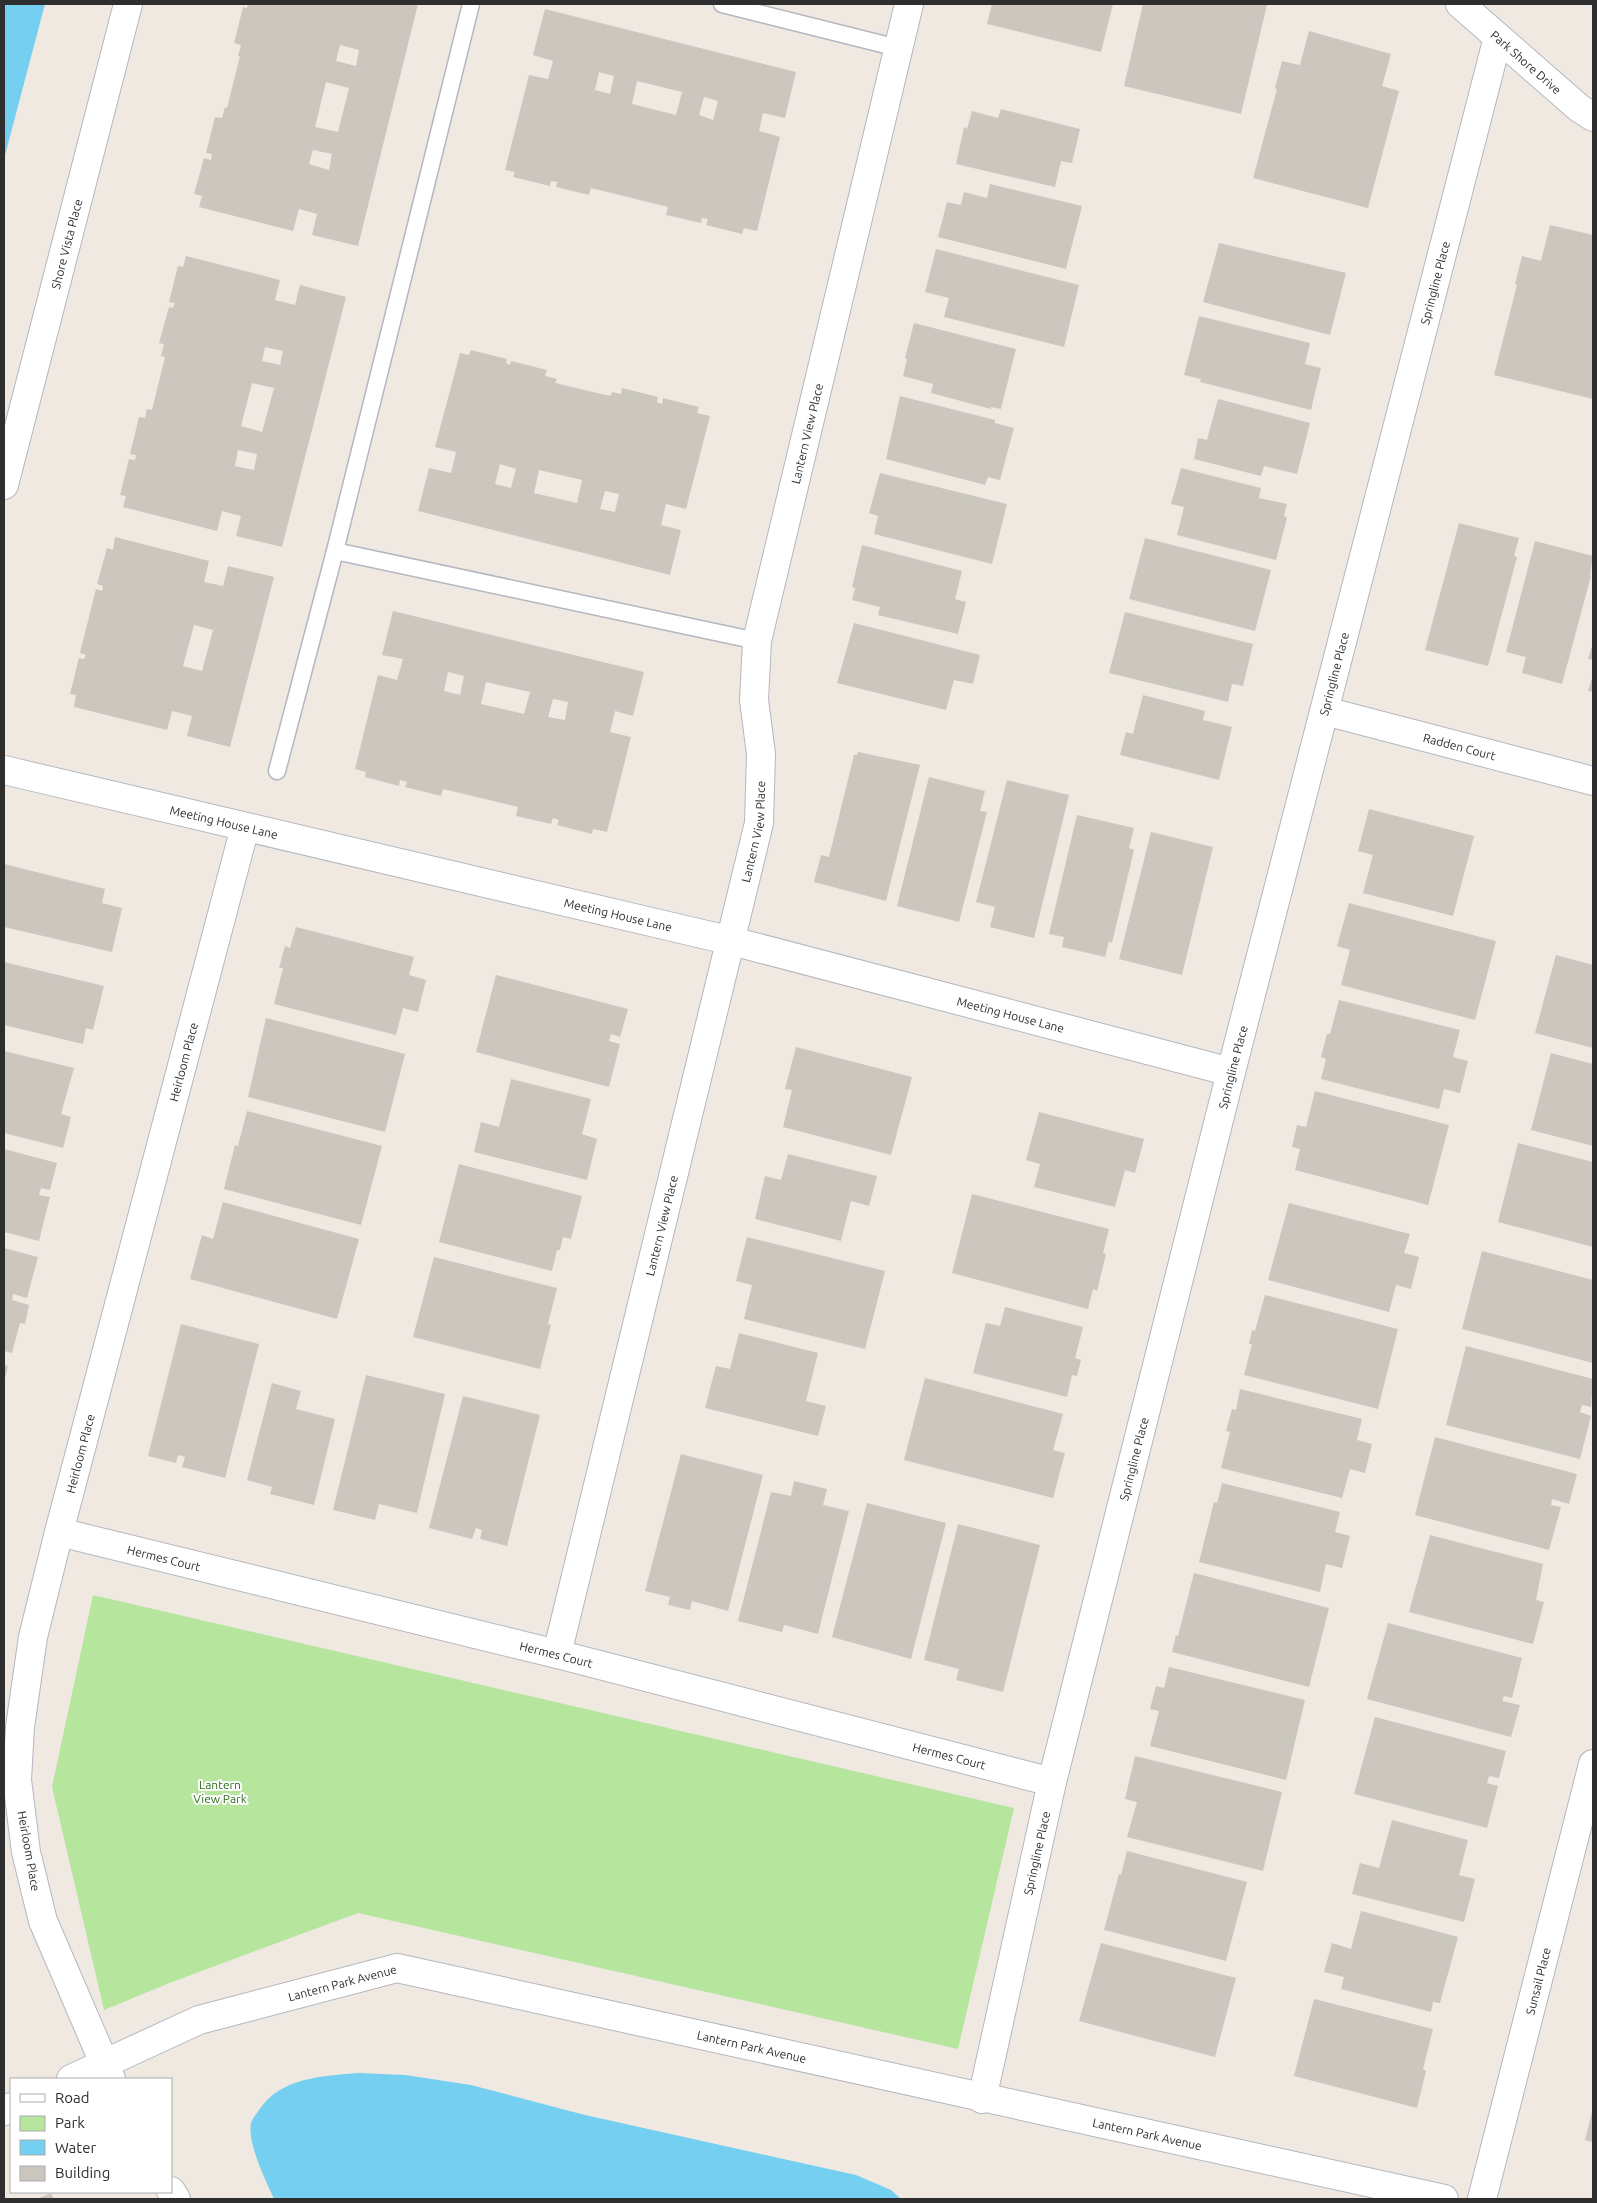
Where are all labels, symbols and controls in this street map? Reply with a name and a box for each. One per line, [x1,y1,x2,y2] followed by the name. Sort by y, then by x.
[1488,28,1564,96] street label: Park Shore Drive
[48,197,84,290] street label: Shore Vista Place
[1418,240,1452,326] street label: Springline Place
[788,382,825,485] street label: Lantern View Place
[1317,631,1351,717] street label: Springline Place
[1422,730,1497,762] street label: Radden Court
[738,781,767,884] street label: Lantern View Place
[169,803,279,841] street label: Meeting House Lane
[563,895,674,933] street label: Meeting House Lane
[956,994,1066,1034] street label: Meeting House Lane
[166,1021,200,1103] street label: Heirloom Place
[1215,1024,1249,1110] street label: Springline Place
[643,1174,680,1277] street label: Lantern View Place
[63,1412,96,1495] street label: Heirloom Place
[1117,1416,1150,1502] street label: Springline Place
[126,1542,202,1573] street label: Hermes Court
[518,1639,595,1670] street label: Hermes Court
[911,1740,988,1771] street label: Hermes Court
[193,1778,247,1805] park label: Lantern View Park
[16,1810,42,1892] street label: Heirloom Place
[1021,1810,1052,1896] street label: Springline Place
[1523,1946,1552,2016] street label: Sunsail Place
[287,1962,398,2003] street label: Lantern Park Avenue
[696,2028,808,2065] street label: Lantern Park Avenue
[10,2078,172,2193] legend
[55,2089,90,2106] text: Road
[55,2114,85,2131] text: Park
[1091,2115,1203,2152] street label: Lantern Park Avenue
[55,2139,96,2156] text: Water
[55,2164,110,2181] text: Building

